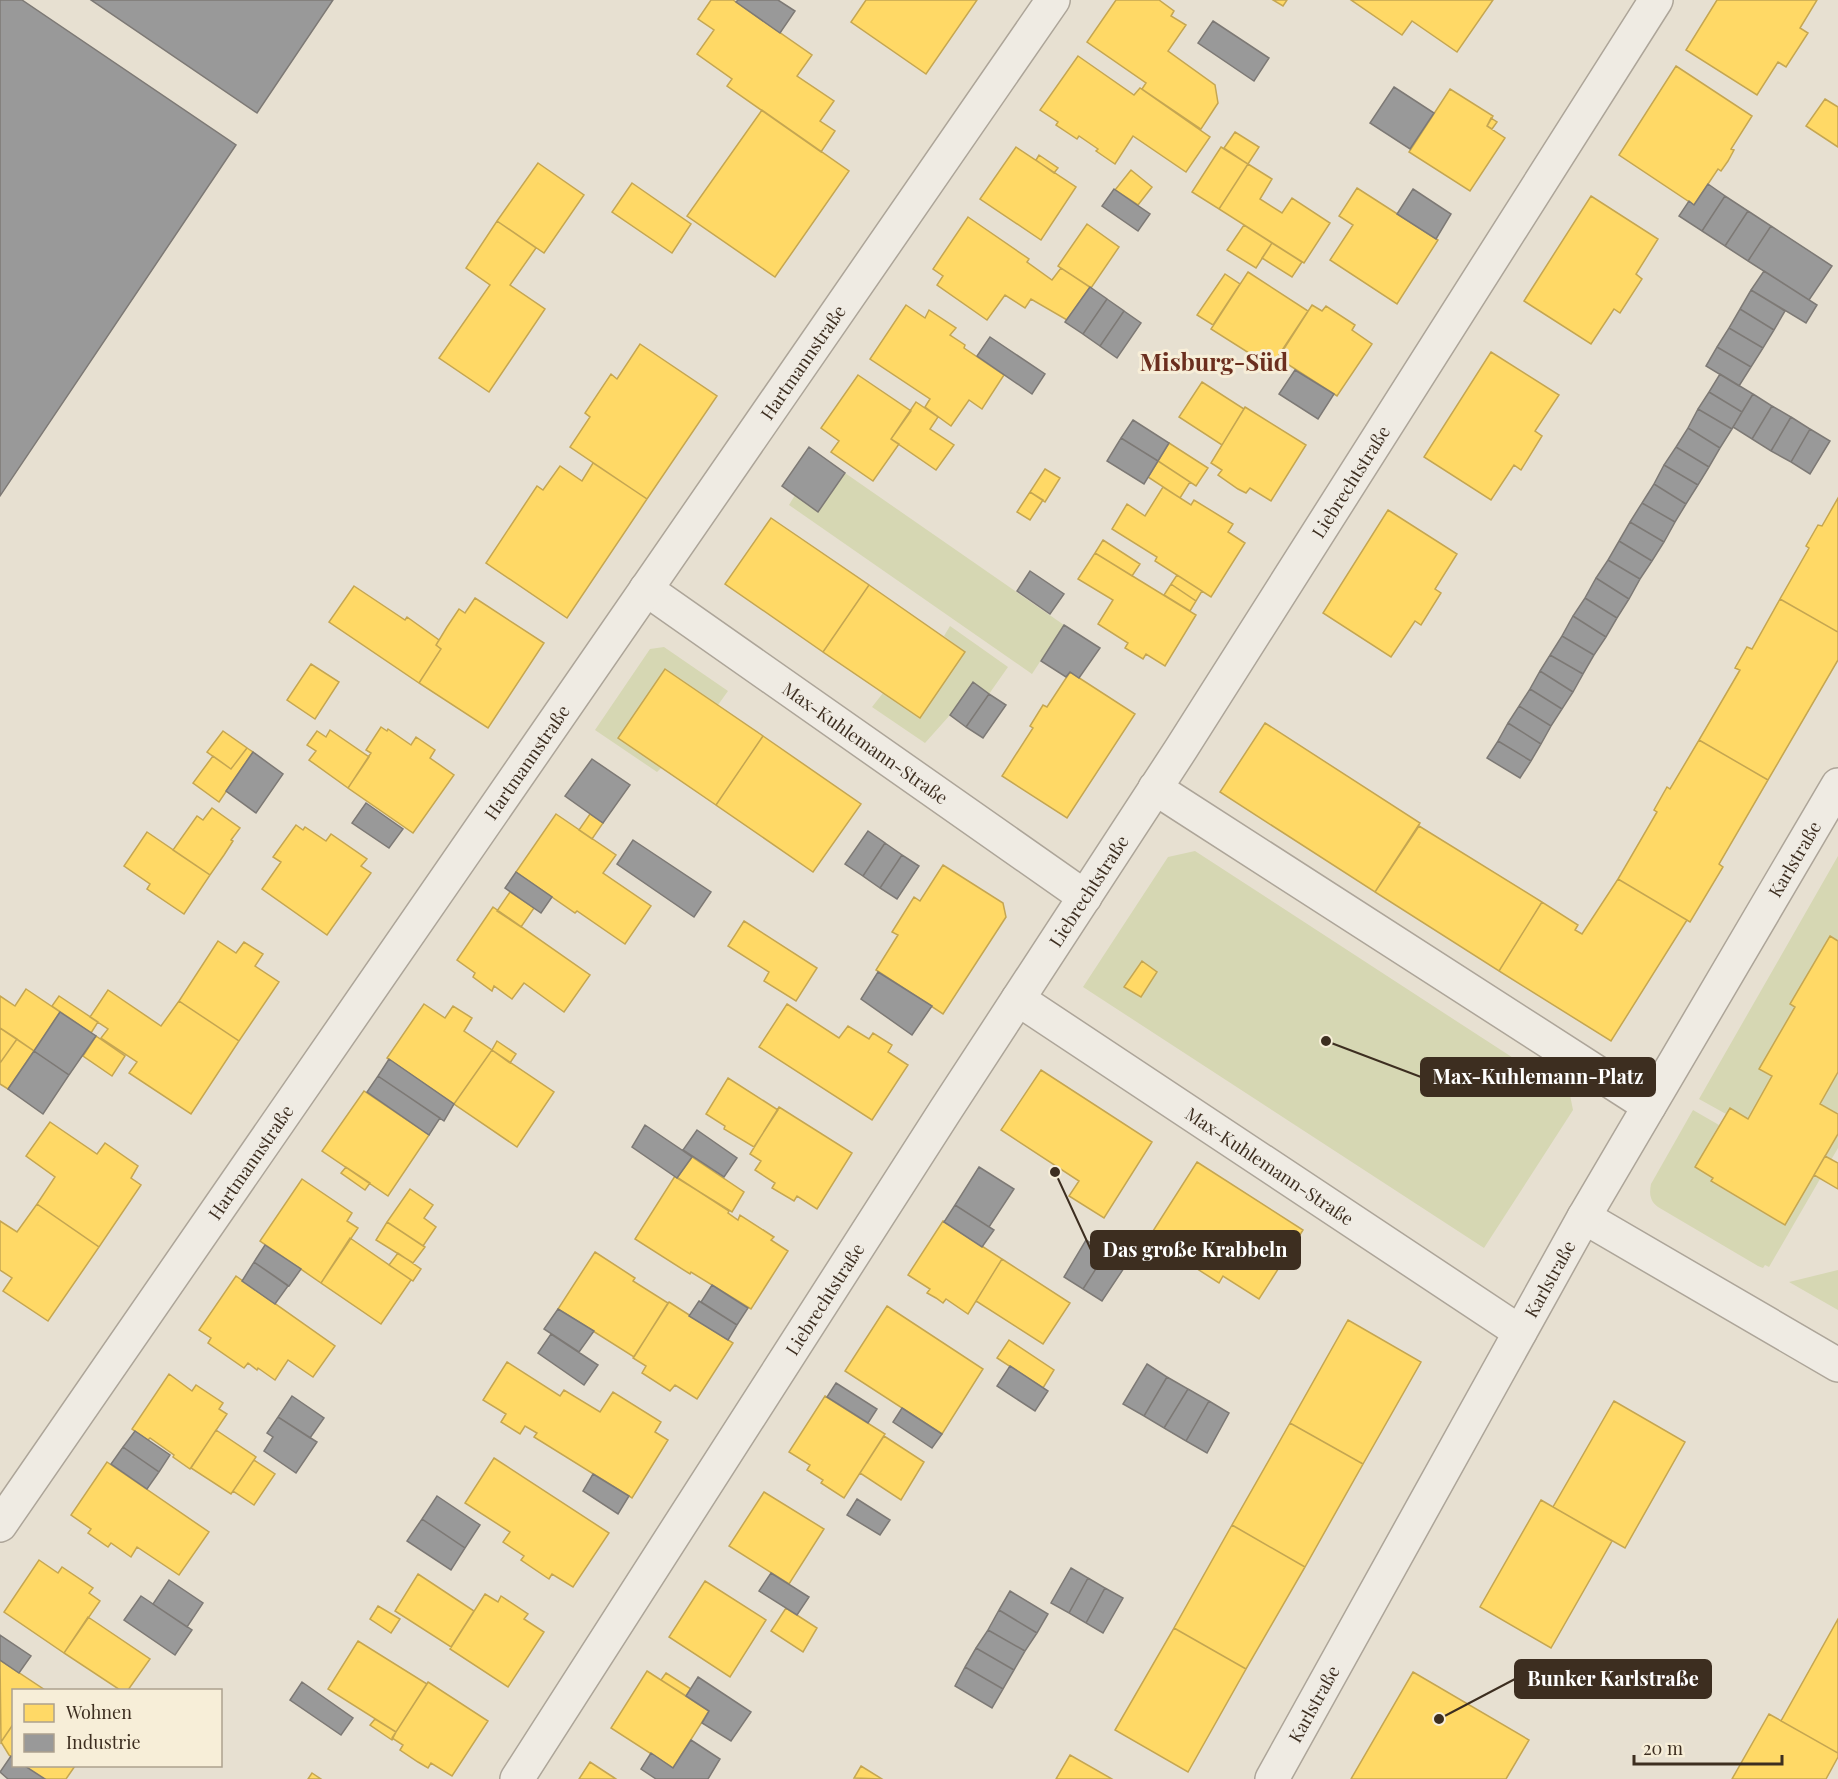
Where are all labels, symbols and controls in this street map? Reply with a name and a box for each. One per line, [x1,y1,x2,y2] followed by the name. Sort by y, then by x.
[755,300,851,424] street label: Hartmannstraße
[1140,345,1288,377] district label: Misburg-Süd
[1306,421,1395,542] street label: Liebrechtstraße
[778,676,953,809] street label: Max-Kuhlemann-Straße
[479,700,575,824] street label: Hartmannstraße
[1763,817,1826,902] street label: Karlstraße
[1043,831,1134,951] street label: Liebrechtstraße
[1421,1058,1655,1096] callout: Max-Kuhlemann-Platz
[1433,1062,1643,1089] text: Max-Kuhlemann-Platz
[203,1100,299,1224] street label: Hartmannstraße
[1181,1101,1358,1230] street label: Max-Kuhlemann-Straße
[1091,1231,1300,1269] callout: Das große Krabbeln
[1103,1235,1288,1262] text: Das große Krabbeln
[1519,1236,1581,1322] street label: Karlstraße
[780,1238,869,1360] street label: Liebrechtstraße
[1515,1660,1711,1698] callout: Bunker Karlstraße
[1283,1661,1345,1747] street label: Karlstraße
[1527,1664,1699,1691] text: Bunker Karlstraße
[12,1689,222,1767] legend
[65,1700,132,1724] text: Wohnen
[1634,1728,1782,1766] scale bar
[66,1730,141,1754] text: Industrie
[1643,1736,1683,1760] text: 20 m

